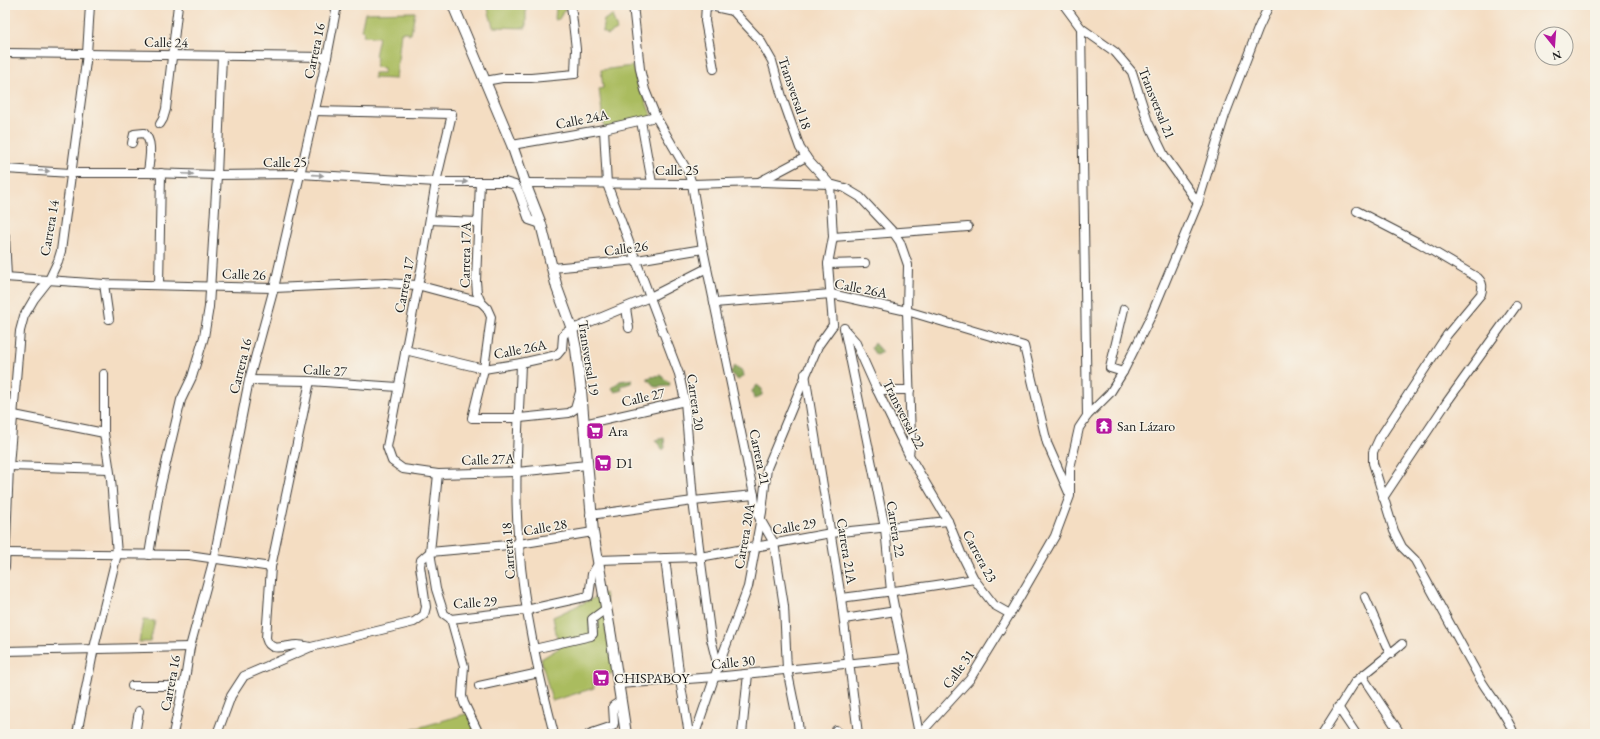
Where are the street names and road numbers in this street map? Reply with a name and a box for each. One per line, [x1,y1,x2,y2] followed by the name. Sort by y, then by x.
[299,21,329,81] street label: Carrera 16
[144,33,188,51] street label: Calle 24
[774,54,816,132] street label: Transversal 18
[1134,64,1180,142] street label: Transversal 21
[554,105,610,133] street label: Calle 24A
[263,153,307,171] street label: Calle 25
[655,161,699,179] street label: Calle 25
[35,198,63,258] street label: Carrera 14
[455,221,475,288] street label: Carrera 17A
[603,236,649,260] street label: Calle 26
[390,255,418,315] street label: Carrera 17
[222,264,267,284] street label: Calle 26
[833,274,889,302] street label: Calle 26A
[574,319,604,397] street label: Transversal 19
[492,335,548,363] street label: Calle 26A
[224,336,256,396] street label: Carrera 16
[303,360,348,380] street label: Calle 27
[683,373,709,432] street label: Carrera 20
[879,376,929,452] street label: Transversal 22
[620,383,667,411] street label: Calle 27
[745,427,775,487] street label: Carrera 21
[461,449,515,469] street label: Calle 27A
[883,500,909,559] street label: Carrera 22
[729,501,759,570] street label: Carrera 20A
[771,513,817,539] street label: Calle 29
[522,514,568,540] street label: Calle 28
[833,517,861,586] street label: Carrera 21A
[497,522,519,580] street label: Carrera 18
[959,527,1001,586] street label: Carrera 23
[452,591,498,613] street label: Calle 29
[938,646,978,692] street label: Calle 31
[710,651,756,673] street label: Calle 30
[156,653,184,713] street label: Carrera 16

